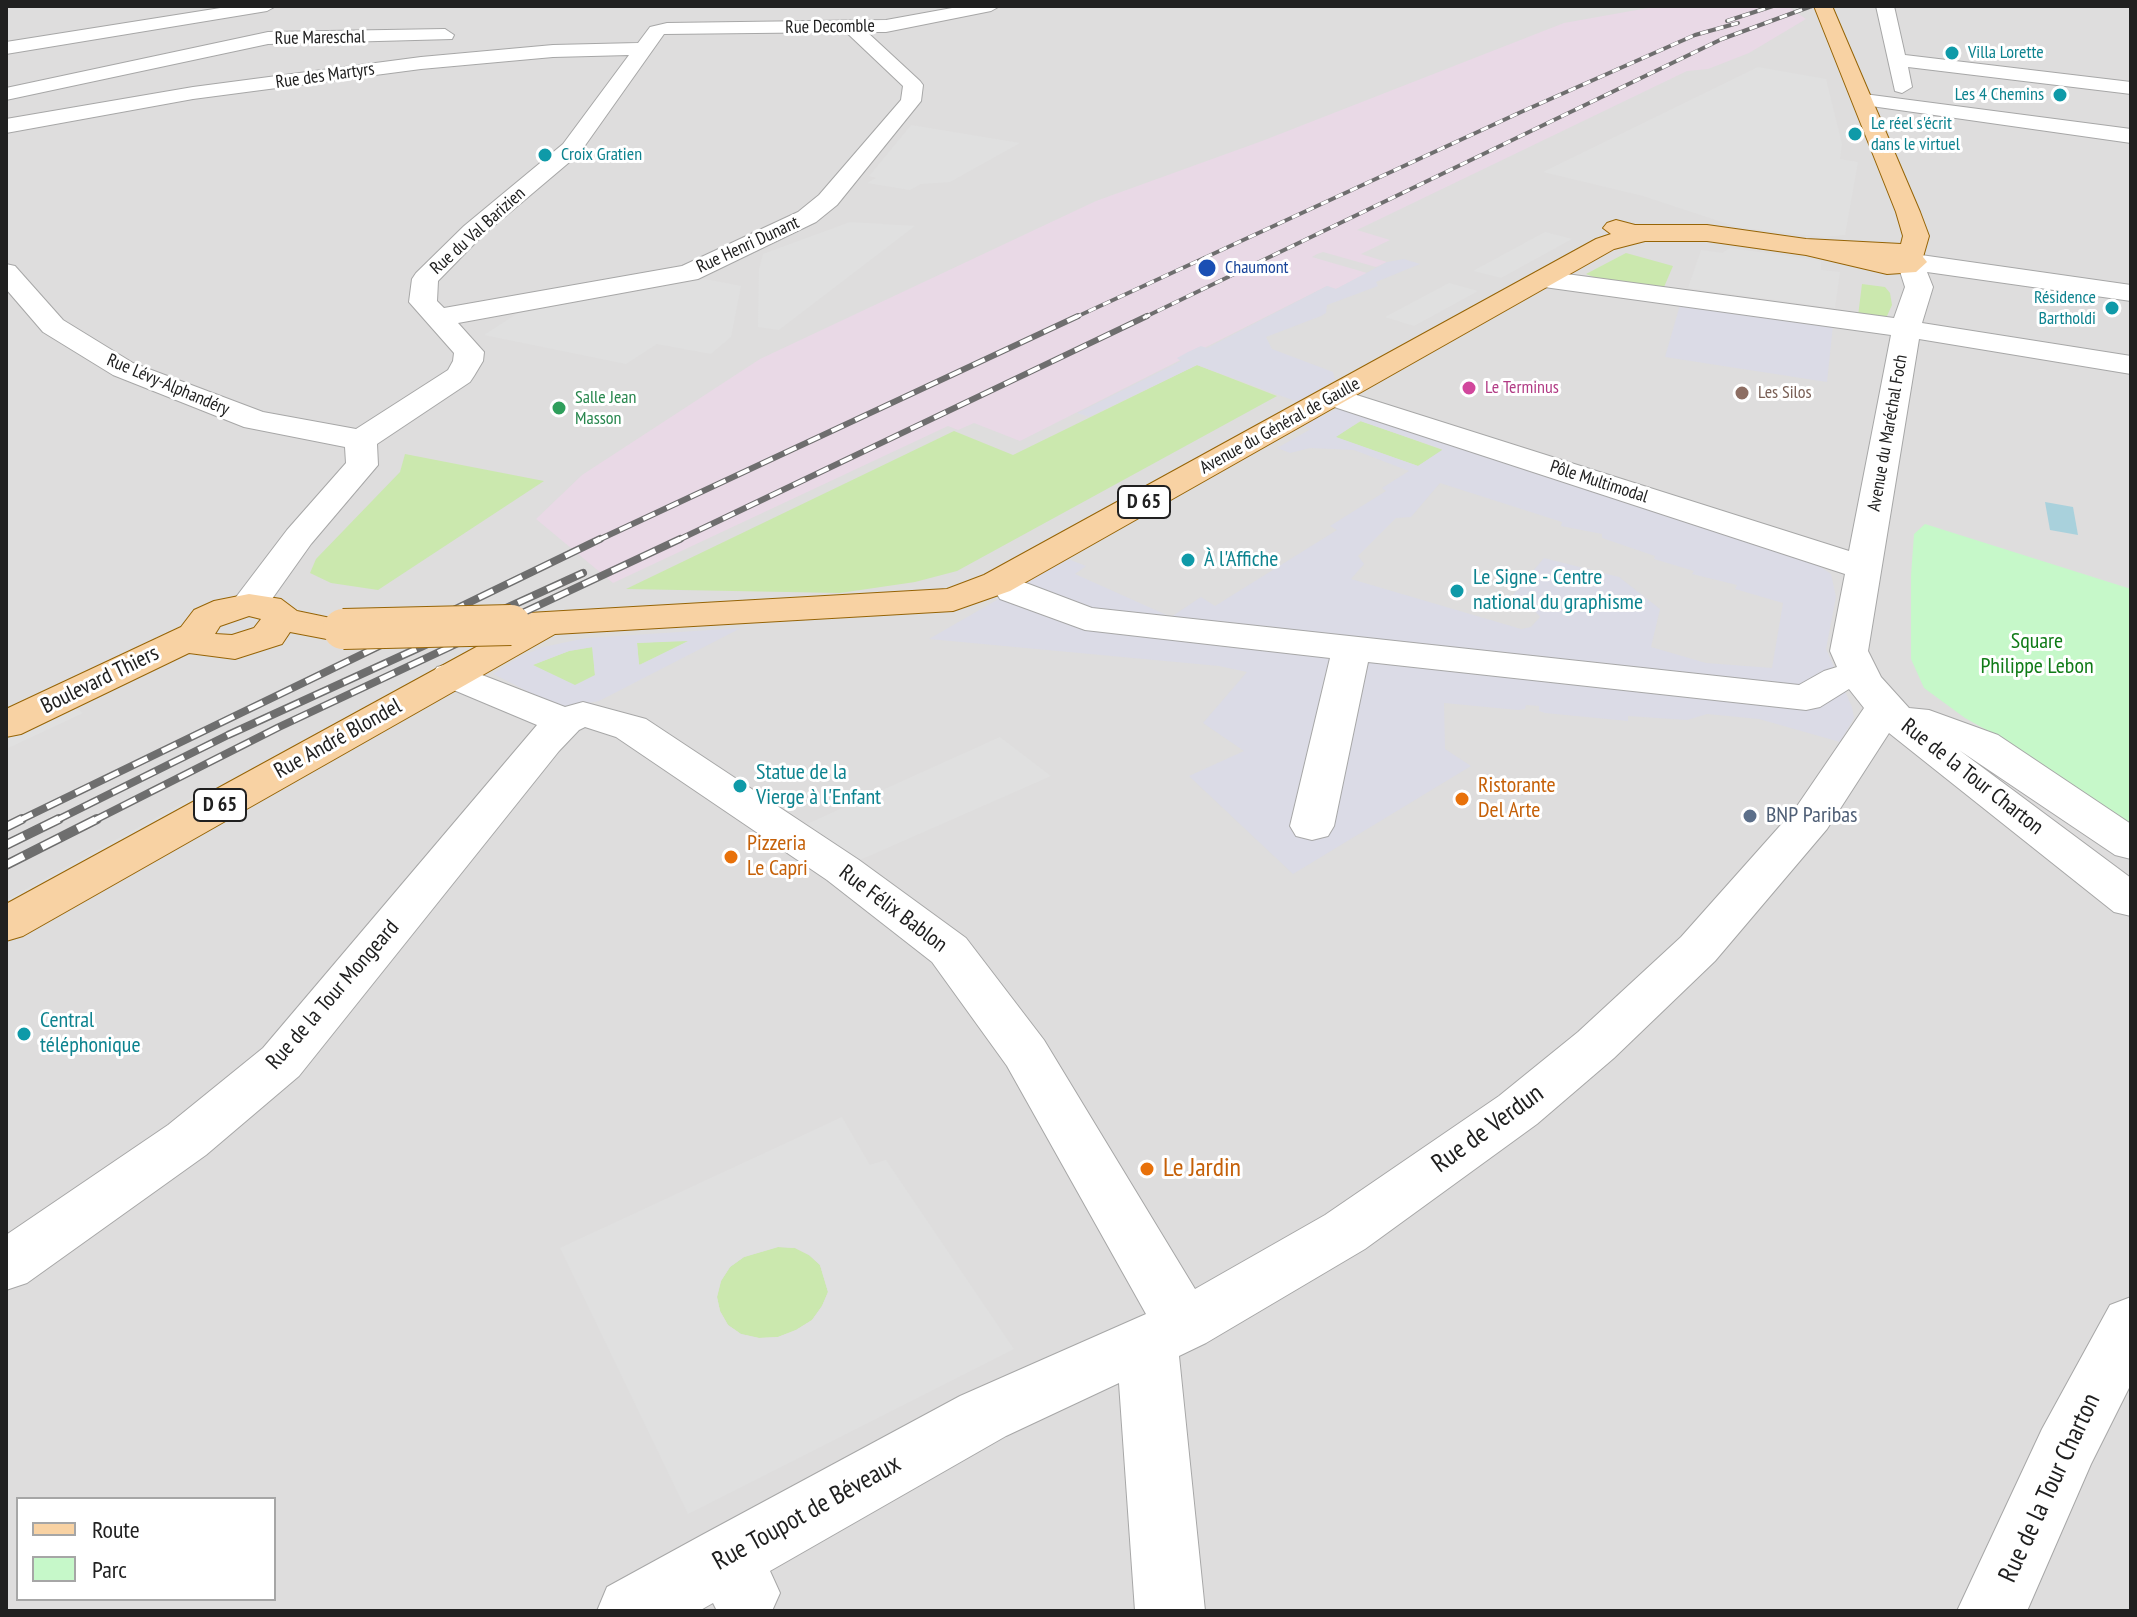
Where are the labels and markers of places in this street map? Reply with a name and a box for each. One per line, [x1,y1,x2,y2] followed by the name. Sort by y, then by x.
[1968,42,2044,64] place label: Villa Lorette
[1943,44,1961,62] marker: Villa Lorette
[1955,84,2044,106] place label: Les 4 Chemins
[2051,86,2069,104] marker: Les 4 Chemins
[1871,113,1960,156] place label: Le réel s'écrit dans le virtuel
[1846,125,1864,143] marker: Le réel s'écrit dans le virtuel
[561,144,642,166] place label: Croix Gratien
[536,146,554,164] marker: Croix Gratien
[1196,257,1218,279] marker: Chaumont
[1225,257,1289,279] place label: Chaumont
[2034,287,2096,330] place label: Résidence Bartholdi
[2103,299,2121,317] marker: Résidence Bartholdi
[1485,377,1559,399] place label: Le Terminus
[1460,379,1478,397] marker: Le Terminus
[1758,382,1812,404] place label: Les Silos
[1733,384,1751,402] marker: Les Silos
[575,387,636,430] place label: Salle Jean Masson
[550,399,568,417] marker: Salle Jean Masson
[1204,547,1278,573] place label: À l'Affiche
[1179,551,1197,569] marker: À l'Affiche
[1473,565,1643,616] place label: Le Signe - Centre national du graphisme
[1448,582,1466,600] marker: Le Signe - Centre national du graphisme
[756,760,881,812] place label: Statue de la Vierge à l'Enfant
[1478,773,1556,824] place label: Ristorante Del Arte
[731,777,749,795] marker: Statue de la Vierge à l'Enfant
[1453,790,1471,808] marker: Ristorante Del Arte
[1766,803,1857,829] place label: BNP Paribas
[1741,807,1759,825] marker: BNP Paribas
[747,831,808,882] place label: Pizzeria Le Capri
[722,848,740,866] marker: Pizzeria Le Capri
[40,1008,140,1060] place label: Central téléphonique
[15,1025,33,1043] marker: Central téléphonique
[1163,1153,1241,1185] place label: Le Jardin
[1138,1160,1156,1178] marker: Le Jardin

